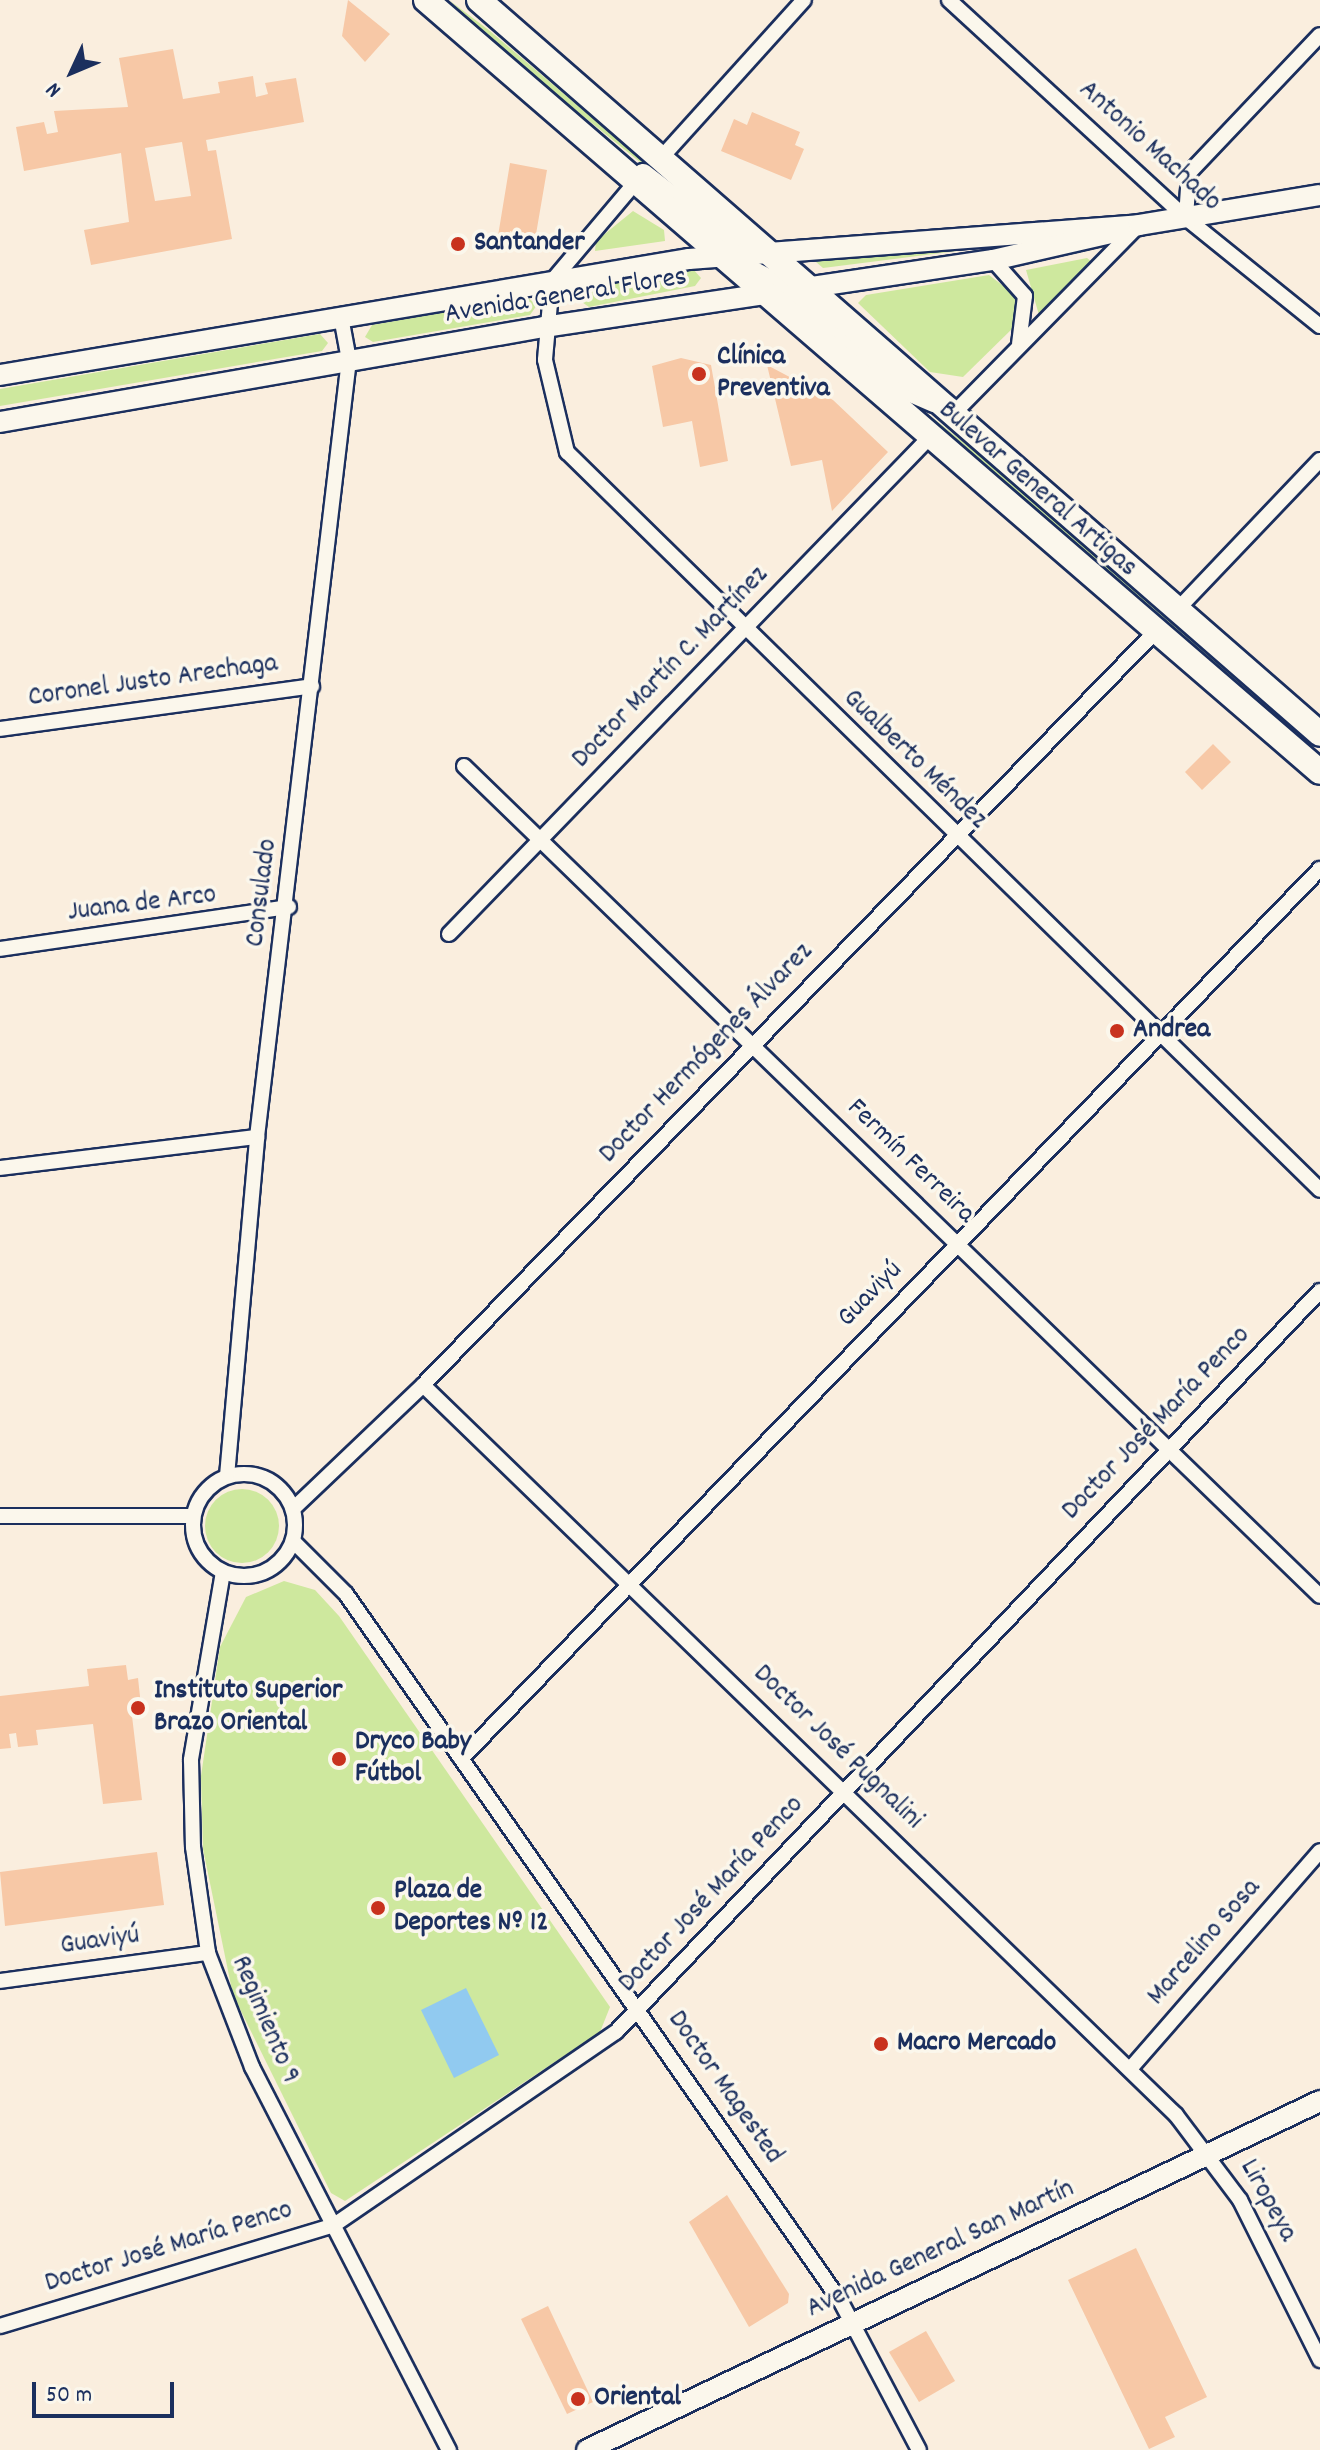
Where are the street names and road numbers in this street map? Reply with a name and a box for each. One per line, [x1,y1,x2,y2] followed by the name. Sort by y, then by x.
[1071,74,1227,220] street label: Antonio Machado
[443,261,689,333] street label: Avenida General Flores
[931,394,1143,586] street label: Bulevar General Artigas
[566,560,776,776] street label: Doctor Martín C. Martínez
[26,648,280,716] street label: Coronel Justo Arechaga
[835,683,993,837] street label: Gualberto Méndez
[240,837,286,949] street label: Consulado
[66,879,218,931] street label: Juana de Arco
[593,937,821,1171] street label: Doctor Hermógenes Álvarez
[839,1092,981,1232] street label: Fermín Ferreira
[831,1255,911,1335] street label: Guaviyú
[1056,1320,1258,1528] street label: Doctor José María Penco
[745,1658,929,1838] street label: Doctor José Pugnalini
[612,1790,812,2000] street label: Doctor José María Penco
[1141,1873,1269,2013] street label: Marcelino Sosa
[58,1920,142,1964] street label: Guaviyú
[222,1951,306,2089] street label: Regimiento 9
[659,2005,789,2171] street label: Doctor Magested
[1231,2154,1303,2248] street label: Liropeya
[802,2173,1080,2327] street label: Avenida General San Martín
[41,2194,297,2302] street label: Doctor José María Penco

